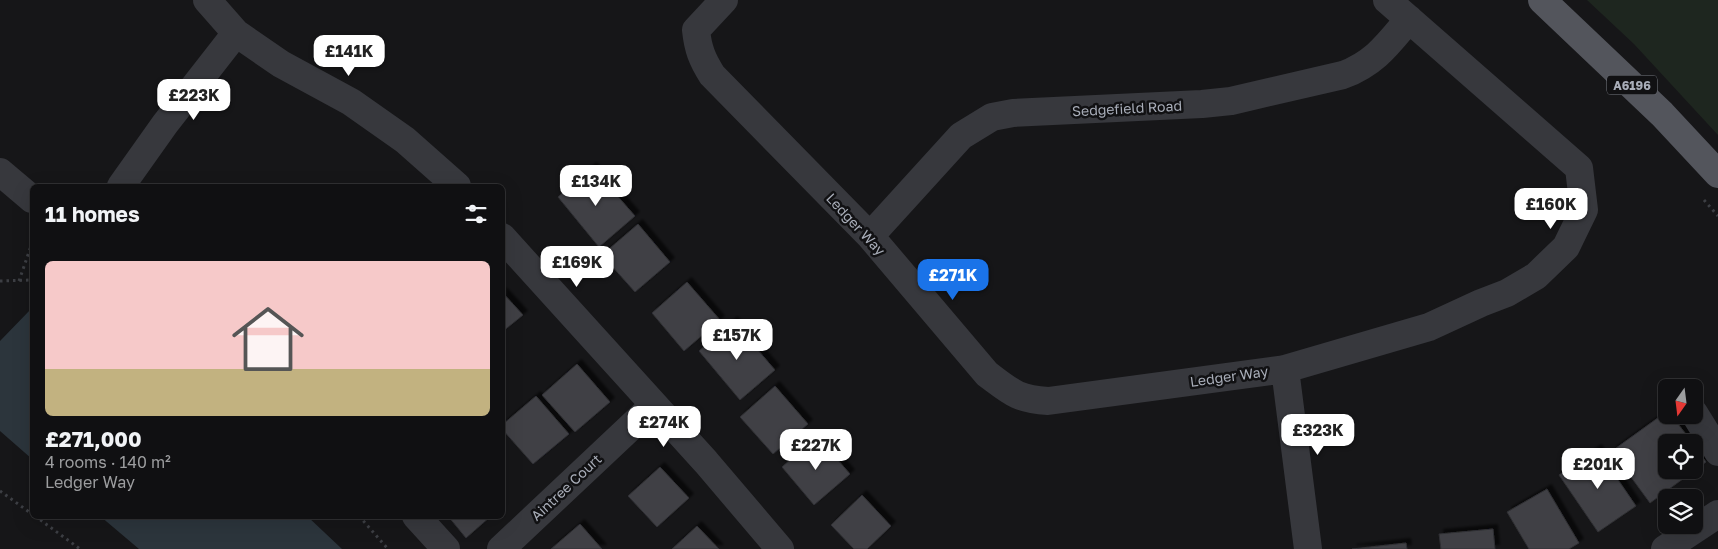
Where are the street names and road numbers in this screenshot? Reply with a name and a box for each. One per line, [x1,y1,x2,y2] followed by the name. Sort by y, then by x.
[1607,76,1657,94] road number: A6196
[1072,97,1182,119] street label: Sedgefield Road
[823,189,889,259] street label: Ledger Way
[1189,362,1269,390] street label: Ledger Way
[527,450,605,524] street label: Aintree Court

